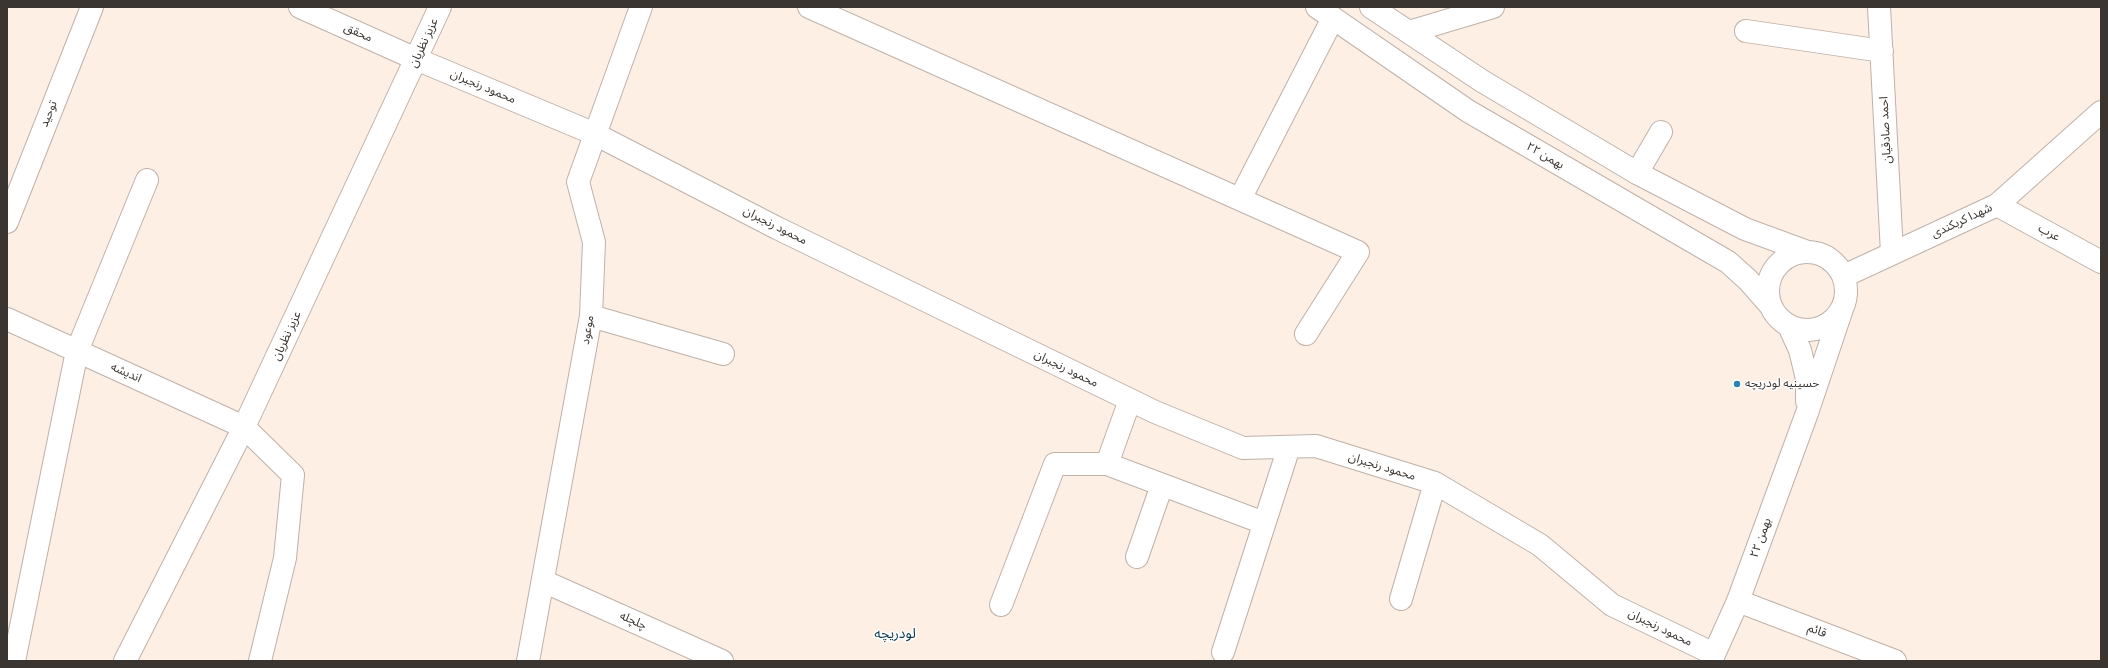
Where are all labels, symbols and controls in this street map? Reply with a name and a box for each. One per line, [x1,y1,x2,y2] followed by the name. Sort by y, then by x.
[406,16,442,70] street label: عزیز نظریان
[342,20,374,46] street label: محقق
[448,67,518,107] street label: محمود رنجبران
[1877,96,1895,164] street label: احمد صادقیان
[37,99,61,129] street label: توحید
[1523,139,1567,173] street label: ۲۲ بهمن
[1929,201,1995,241] street label: شهدا کربکندی
[741,204,809,248] street label: محمود رنجبران
[2036,221,2062,245] street label: عرب
[269,309,305,363] street label: عزیز نظریان
[579,314,597,346] street label: موعود
[1032,347,1100,391] street label: محمود رنجبران
[108,360,144,386] street label: اندیشه
[1745,377,1819,391] place label: حسینیه لودریچه
[1732,379,1742,389] marker: حسینیه لودریچه
[1347,450,1417,484] street label: محمود رنجبران
[1747,516,1775,560] street label: ۲۲ بهمن
[1626,606,1694,650] street label: محمود رنجبران
[617,609,649,633] street label: چلچله
[1806,621,1828,641] street label: قائم
[874,626,916,642] district label: لودریچه

